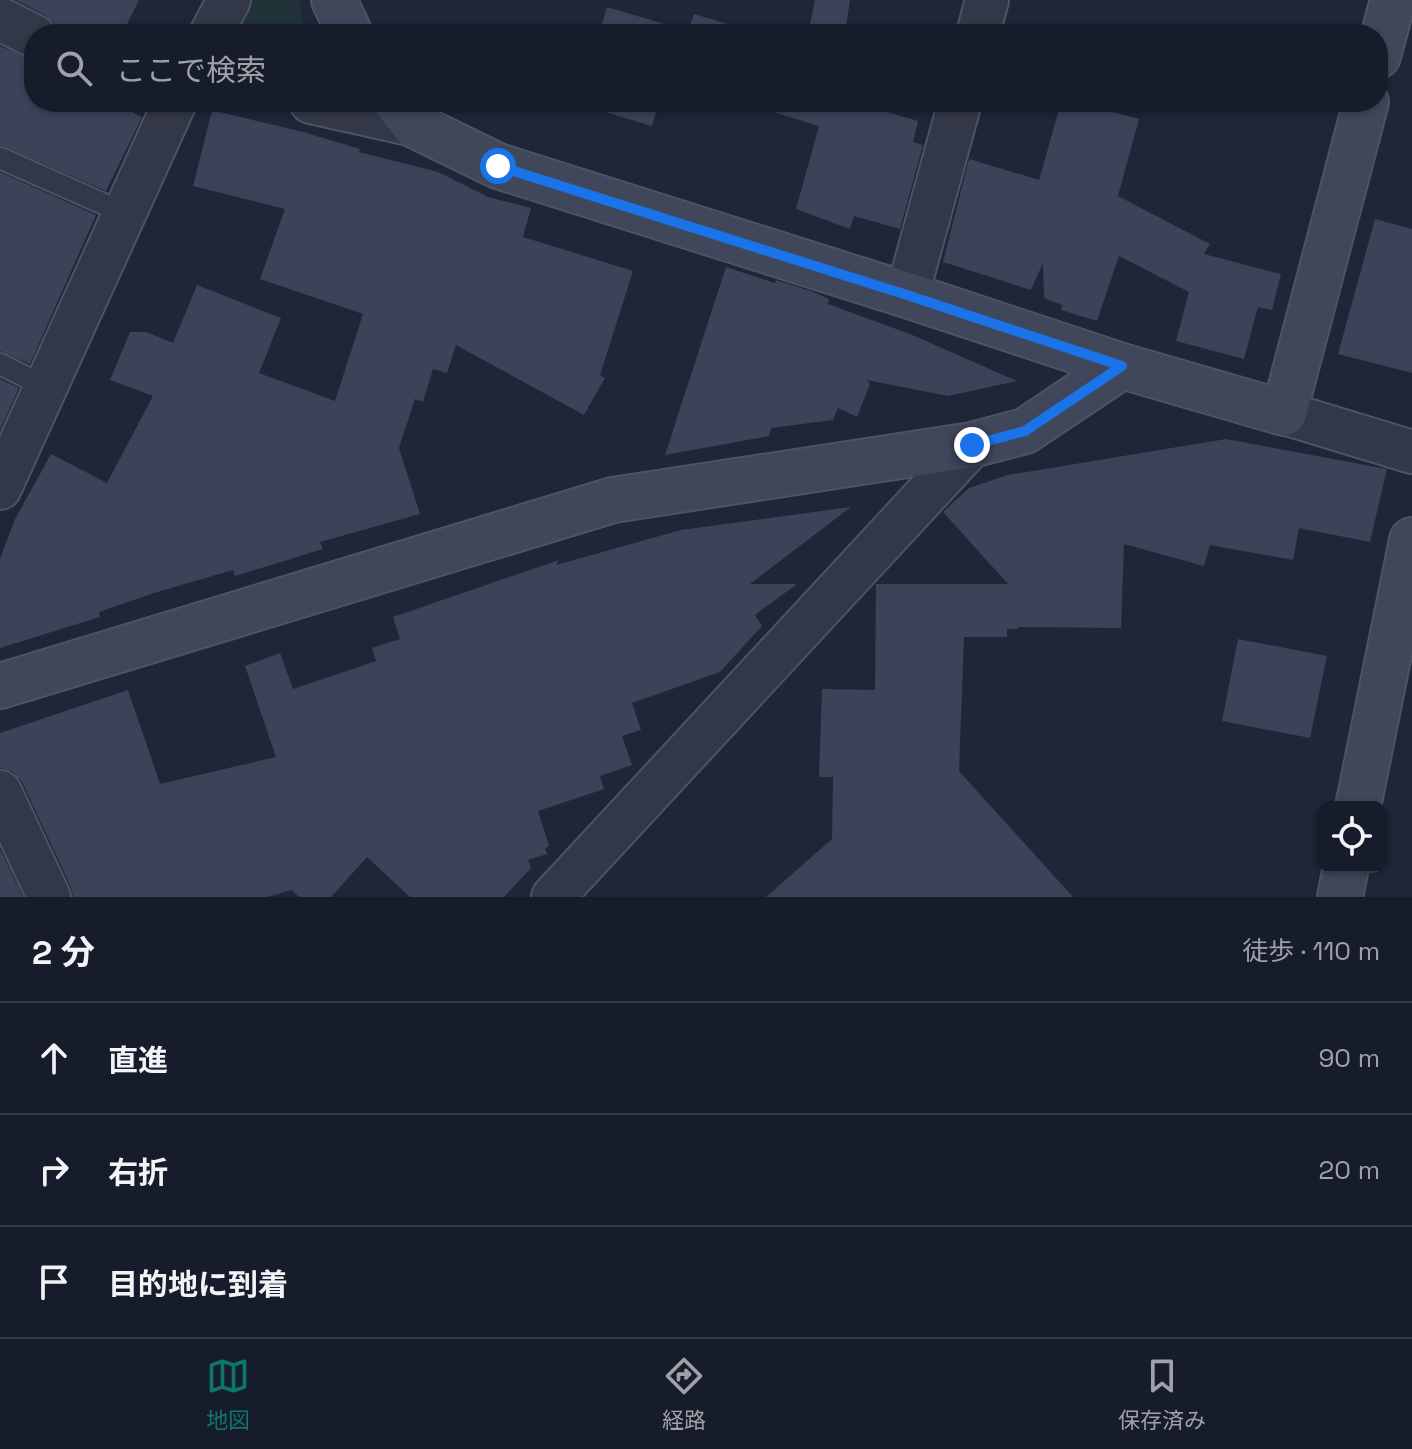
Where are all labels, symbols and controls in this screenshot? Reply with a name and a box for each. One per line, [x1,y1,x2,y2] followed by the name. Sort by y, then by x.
[24,24,1388,112] search box
[52,46,96,90] icon: search
[116,51,266,90] text: ここで検索
[480,148,516,184] route start
[954,427,990,463] route end
[1316,801,1388,873] map controls
[1316,801,1388,873] button: locate
[32,931,95,974] text: 2 分
[1242,934,1380,968] text: 徒歩 · 110 m
[32,1036,76,1080] icon: ahead
[108,1041,168,1080] text: 直進
[1318,1041,1380,1075] text: 90 m
[32,1148,76,1192] icon: right
[108,1153,168,1192] text: 右折
[1319,1153,1380,1187] text: 20 m
[32,1260,76,1304] icon: arrive
[108,1265,288,1304] text: 目的地に到着
[206,1354,250,1434] tab: 地図
[662,1354,706,1434] tab: 経路
[1118,1354,1206,1434] tab: 保存済み

